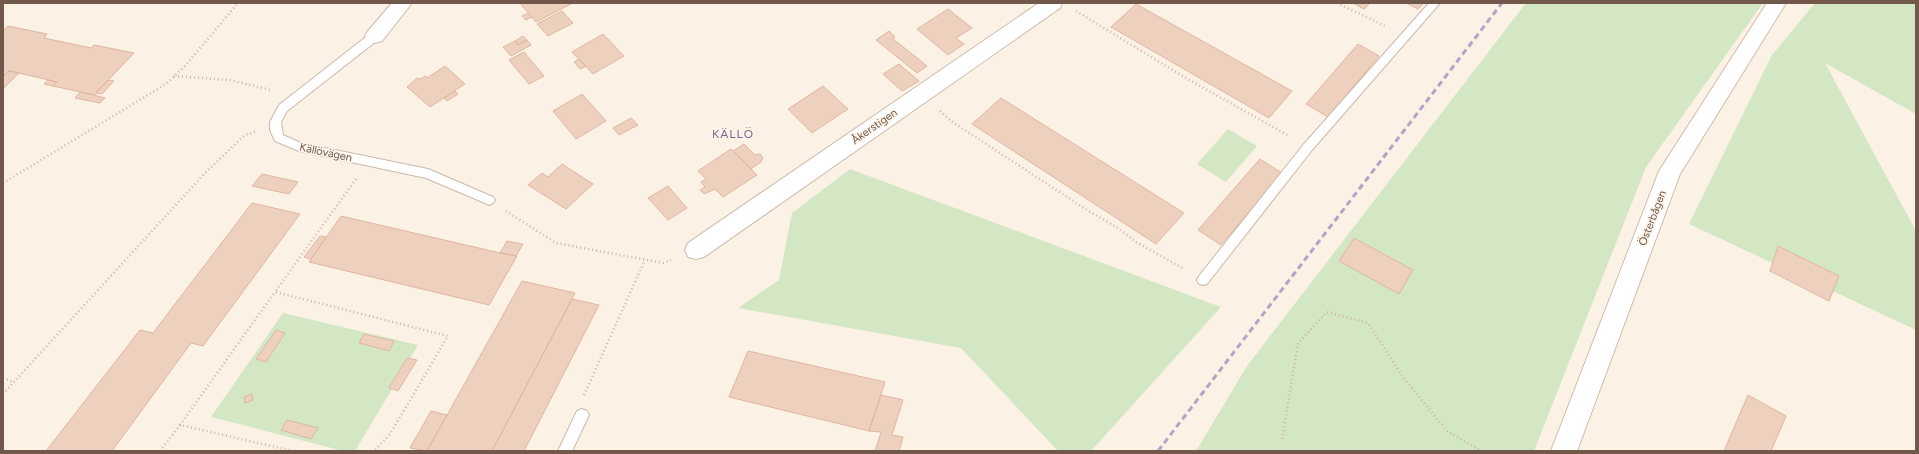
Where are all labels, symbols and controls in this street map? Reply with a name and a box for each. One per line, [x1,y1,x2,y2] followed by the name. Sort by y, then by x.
[848,105,900,147] street label: Åkerstigen
[712,127,754,141] district label: KÄLLÖ
[298,141,353,164] street label: Källövägen
[1635,188,1669,248] street label: Österbågen

